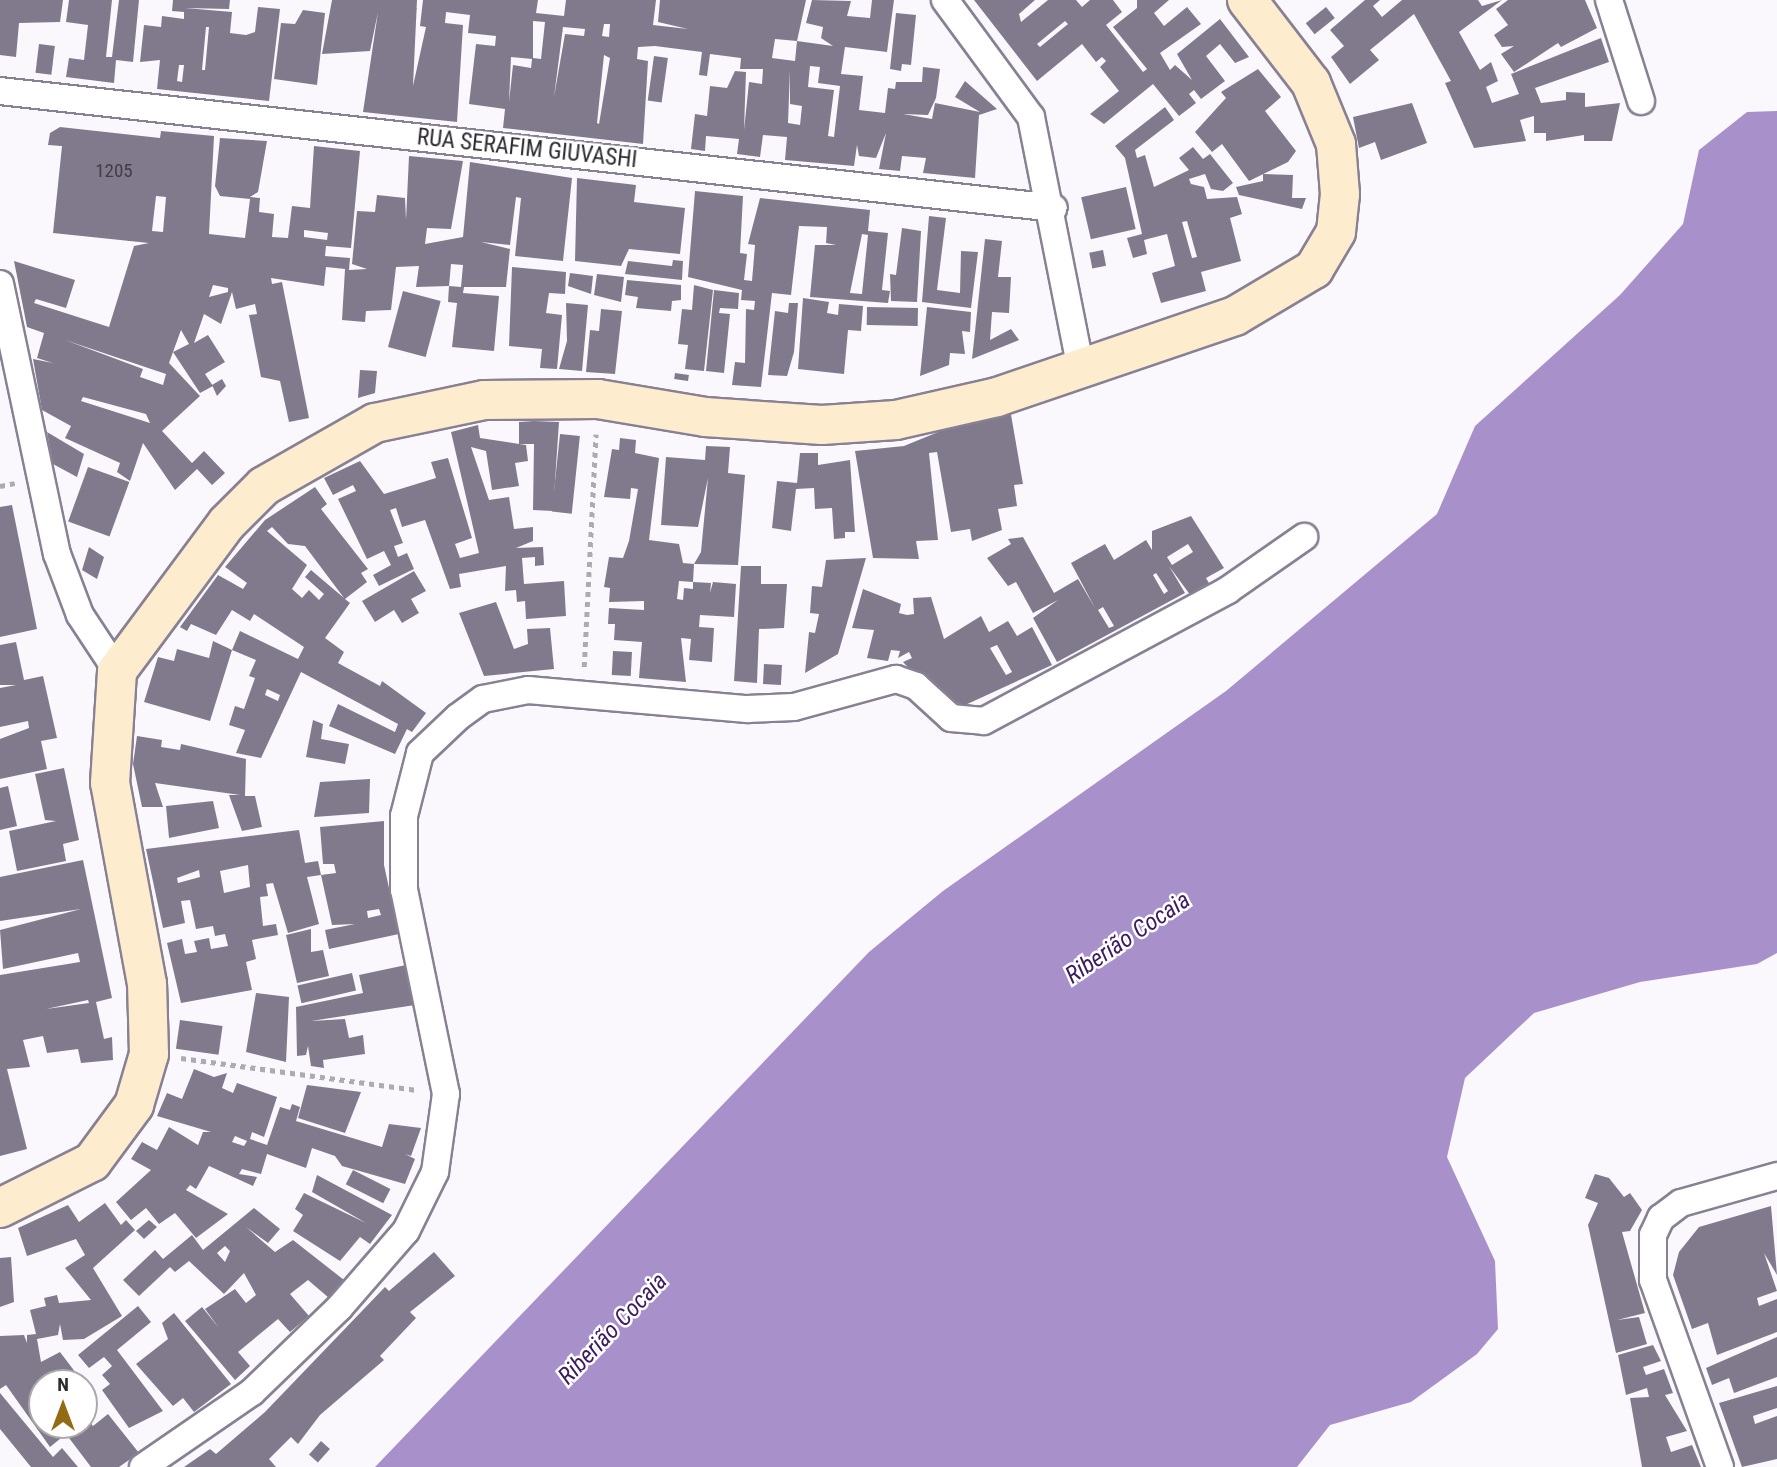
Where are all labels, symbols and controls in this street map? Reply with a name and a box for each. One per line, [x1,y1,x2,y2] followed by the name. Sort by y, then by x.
[416,124,638,174] street label: RUA SERAFIM GIUVASHI
[95,160,133,182] house number: 1205
[1060,886,1196,990] water label: Riberião Cocaia
[553,1267,673,1391] water label: Riberião Cocaia
[28,1369,98,1439] north arrow
[57,1373,69,1396] text: N

